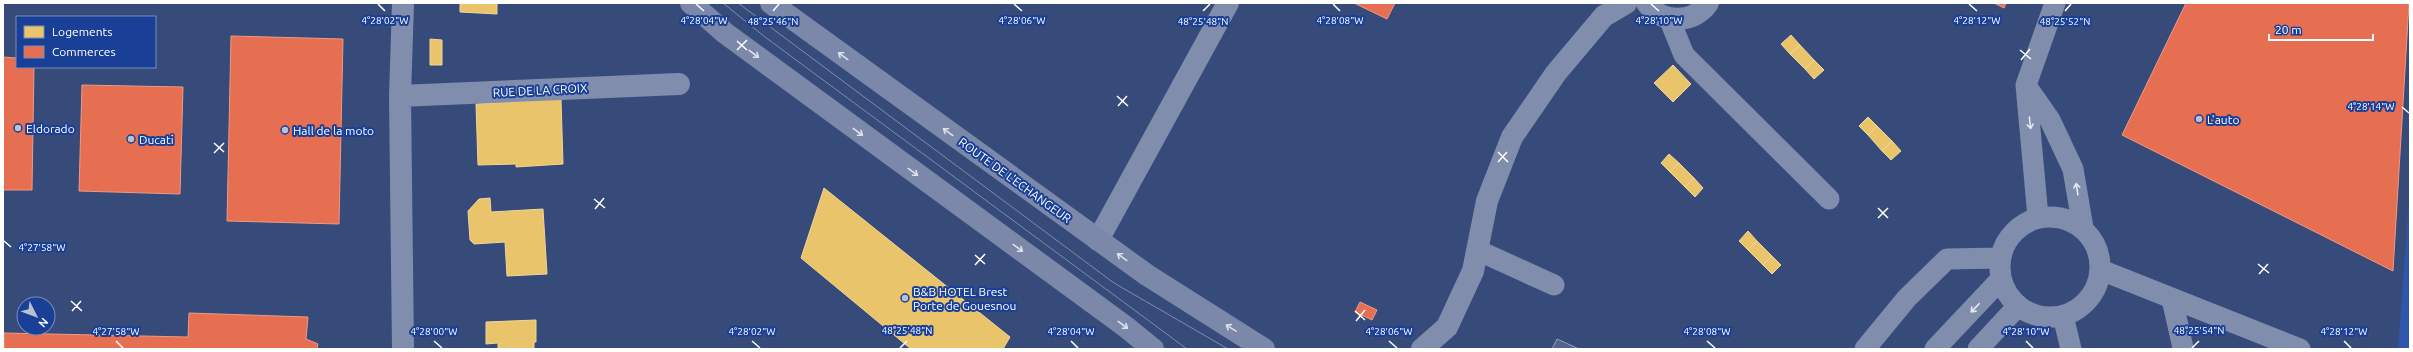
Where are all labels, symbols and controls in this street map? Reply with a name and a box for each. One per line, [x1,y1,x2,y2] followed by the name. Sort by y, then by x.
[361,15,409,26] text: 4°28'02"W
[680,15,728,26] text: 4°28'04"W
[998,15,1046,26] text: 4°28'06"W
[1316,15,1364,26] text: 4°28'08"W
[1635,15,1683,26] text: 4°28'10"W
[1953,15,2001,26] text: 4°28'12"W
[16,16,156,68] legend
[748,16,798,27] text: 48°25'46"N
[1178,16,1228,27] text: 48°25'48"N
[2040,16,2090,27] text: 48°25'52"N
[2269,16,2373,42] scale bar
[2275,23,2302,36] text: 20 m
[52,25,112,38] text: Logements
[52,45,116,58] text: Commerces
[748,50,759,58] one-way arrow
[838,52,849,60] one-way arrow
[492,81,588,99] street label: RUE DE LA CROIX
[2347,101,2395,112] text: 4°28'14"W
[2207,113,2239,126] place label: L'auto
[2194,114,2204,124] marker: L'auto
[2026,116,2034,129] one-way arrow
[26,122,75,135] place label: Eldorado
[13,123,23,133] marker: Eldorado
[293,124,374,137] place label: Hall de la moto
[280,125,290,135] marker: Hall de la moto
[852,128,863,136] one-way arrow
[943,128,954,136] one-way arrow
[139,133,174,146] place label: Ducati
[126,134,136,144] marker: Ducati
[956,135,1074,225] street label: ROUTE DE L'ECHANGEUR
[907,168,918,176] one-way arrow
[2072,183,2080,196] one-way arrow
[18,242,66,253] text: 4°27'58"W
[1013,244,1024,252] one-way arrow
[1117,253,1128,261] one-way arrow
[913,285,1016,312] place label: B&B HOTEL Brest Porte de Gouesnou
[900,293,910,303] marker: B&B HOTEL Brest Porte de Gouesnou
[16,296,56,336] north arrow
[1970,303,1980,313] one-way arrow
[36,316,51,330] text: N
[1118,321,1129,329] one-way arrow
[1226,324,1237,332] one-way arrow
[882,325,932,336] text: 48°25'48"N
[2174,325,2224,336] text: 48°25'54"N
[92,326,140,337] text: 4°27'58"W
[410,326,458,337] text: 4°28'00"W
[728,326,776,337] text: 4°28'02"W
[1047,326,1095,337] text: 4°28'04"W
[1365,326,1413,337] text: 4°28'06"W
[1683,326,1731,337] text: 4°28'08"W
[2002,326,2050,337] text: 4°28'10"W
[2320,326,2368,337] text: 4°28'12"W

